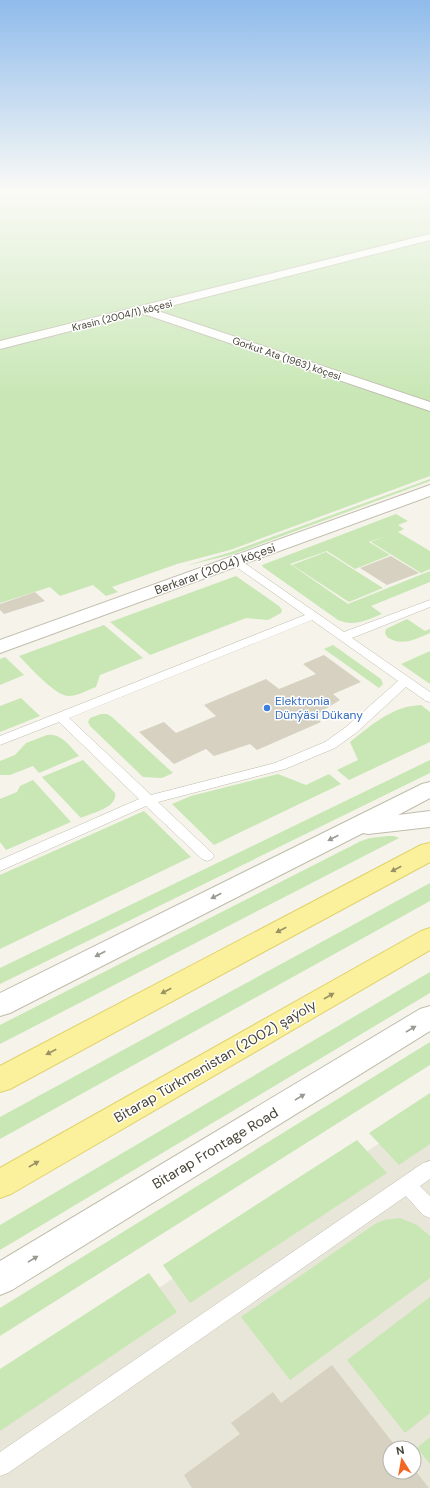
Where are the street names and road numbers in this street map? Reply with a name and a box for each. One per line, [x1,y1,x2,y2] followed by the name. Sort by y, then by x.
[71,297,174,334] street label: Krasin (2004/1) köçesi
[231,334,343,383] street label: Gorkut Ata (1963) köçesi
[152,540,278,598] street label: Berkarar (2004) köçesi
[110,995,320,1127] street label: Bitarap Türkmenistan (2002) şaýoly
[149,1103,281,1193] street label: Bitarap Frontage Road

